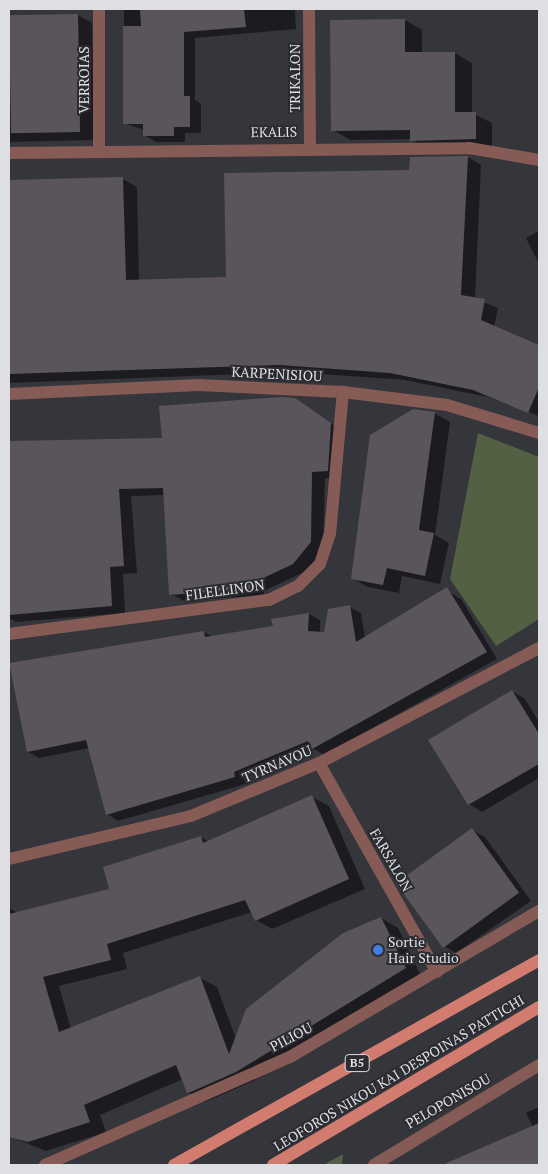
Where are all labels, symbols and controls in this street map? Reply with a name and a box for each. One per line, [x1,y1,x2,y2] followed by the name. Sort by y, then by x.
[287,44,303,112] street label: TRIKALON
[76,46,92,114] street label: VERROIAS
[251,123,297,141] street label: EKALIS
[231,363,323,385] street label: KARPENISIOU
[184,576,266,604] street label: FILELLINON
[240,742,314,786] street label: TYRNAVOU
[366,825,416,895] street label: FARSALON
[388,934,459,966] place label: Sortie Hair Studio
[372,944,384,956] marker: Sortie Hair Studio
[271,991,527,1155] street label: LEOFOROS NIKOU KAI DESPOINAS PATTICHI
[267,1019,315,1055] street label: PILIOU
[344,1054,370,1072] road number: B5
[403,1070,493,1132] street label: PELOPONISOU

